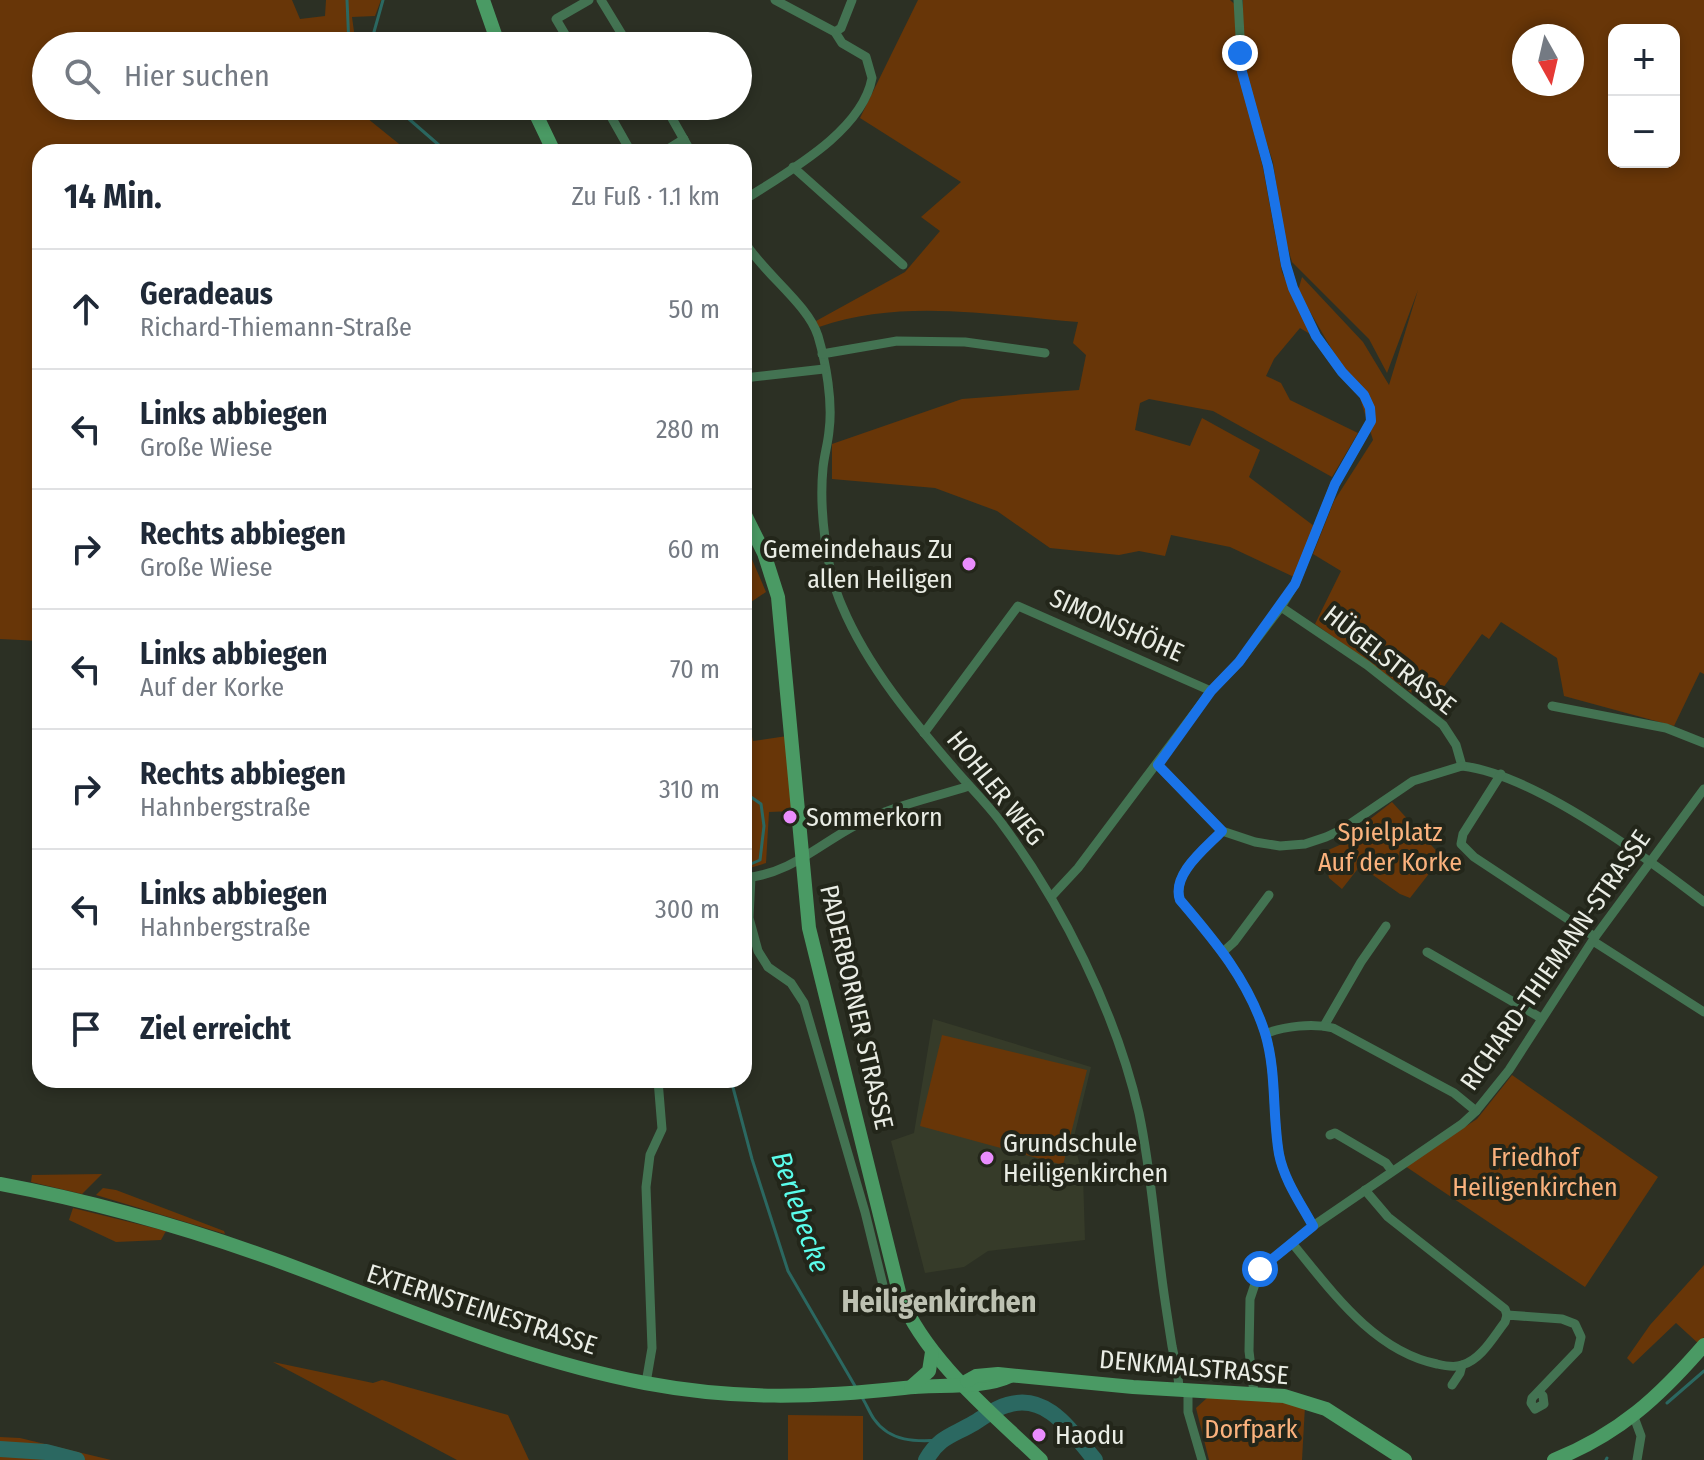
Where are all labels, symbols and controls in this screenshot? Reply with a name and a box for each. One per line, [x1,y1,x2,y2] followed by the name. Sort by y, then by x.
[1512,24,1584,96] north arrow
[1608,24,1680,168] map controls
[1608,24,1680,96] button: +
[32,32,752,120] search box
[1222,35,1258,71] route end
[60,54,104,98] icon: search
[124,58,270,94] text: Hier suchen
[1608,96,1680,168] button: −
[64,176,162,217] text: 14 Min.
[571,181,720,212] text: Zu Fuß · 1.1 km
[140,276,273,312] text: Geradeaus
[64,287,108,331] icon: ahead
[668,294,720,325] text: 50 m
[140,312,412,343] text: Richard-Thiemann-Straße
[140,396,328,432] text: Links abbiegen
[64,407,108,451] icon: left
[656,414,720,445] text: 280 m
[140,432,273,463] text: Große Wiese
[140,516,346,552] text: Rechts abbiegen
[64,527,108,571] icon: right
[667,534,720,565] text: 60 m
[763,534,953,595] place label: Gemeindehaus Zu allen Heiligen
[140,552,273,583] text: Große Wiese
[960,555,978,573] marker: Gemeindehaus Zu allen Heiligen
[1045,582,1188,669] street label: SIMONSHÖHE
[1317,599,1462,722] street label: HÜGELSTRASSE
[140,636,328,672] text: Links abbiegen
[64,647,108,691] icon: left
[670,654,720,685] text: 70 m
[140,672,284,703] text: Auf der Korke
[940,725,1051,852] street label: HOHLER WEG
[140,756,346,792] text: Rechts abbiegen
[64,767,108,811] icon: right
[659,774,720,805] text: 310 m
[140,792,311,823] text: Hahnbergstraße
[806,802,943,833] place label: Sommerkorn
[781,808,799,826] marker: Sommerkorn
[1318,817,1462,878] park label: Spielplatz Auf der Korke
[1454,824,1657,1096] street label: RICHARD-THIEMANN-STRASSE
[140,876,328,912] text: Links abbiegen
[813,882,900,1132] street label: PADERBORNER STRASSE
[64,887,108,931] icon: left
[655,894,720,925] text: 300 m
[140,912,311,943] text: Hahnbergstraße
[64,1007,108,1051] icon: arrive
[140,1011,291,1047] text: Ziel erreicht
[1003,1128,1168,1189] place label: Grundschule Heiligenkirchen
[1452,1142,1618,1203] park label: Friedhof Heiligenkirchen
[764,1147,837,1277] water label: Berlebecke
[978,1149,996,1167] marker: Grundschule Heiligenkirchen
[1242,1251,1278,1287] route start
[363,1258,601,1361] street label: EXTERNSTEINESTRASSE
[841,1284,1037,1320] district label: Heiligenkirchen
[1098,1344,1290,1391] street label: DENKMALSTRASSE
[1204,1414,1299,1445] park label: Dorfpark
[1055,1420,1125,1451] place label: Haodu
[1030,1426,1048,1444] marker: Haodu

